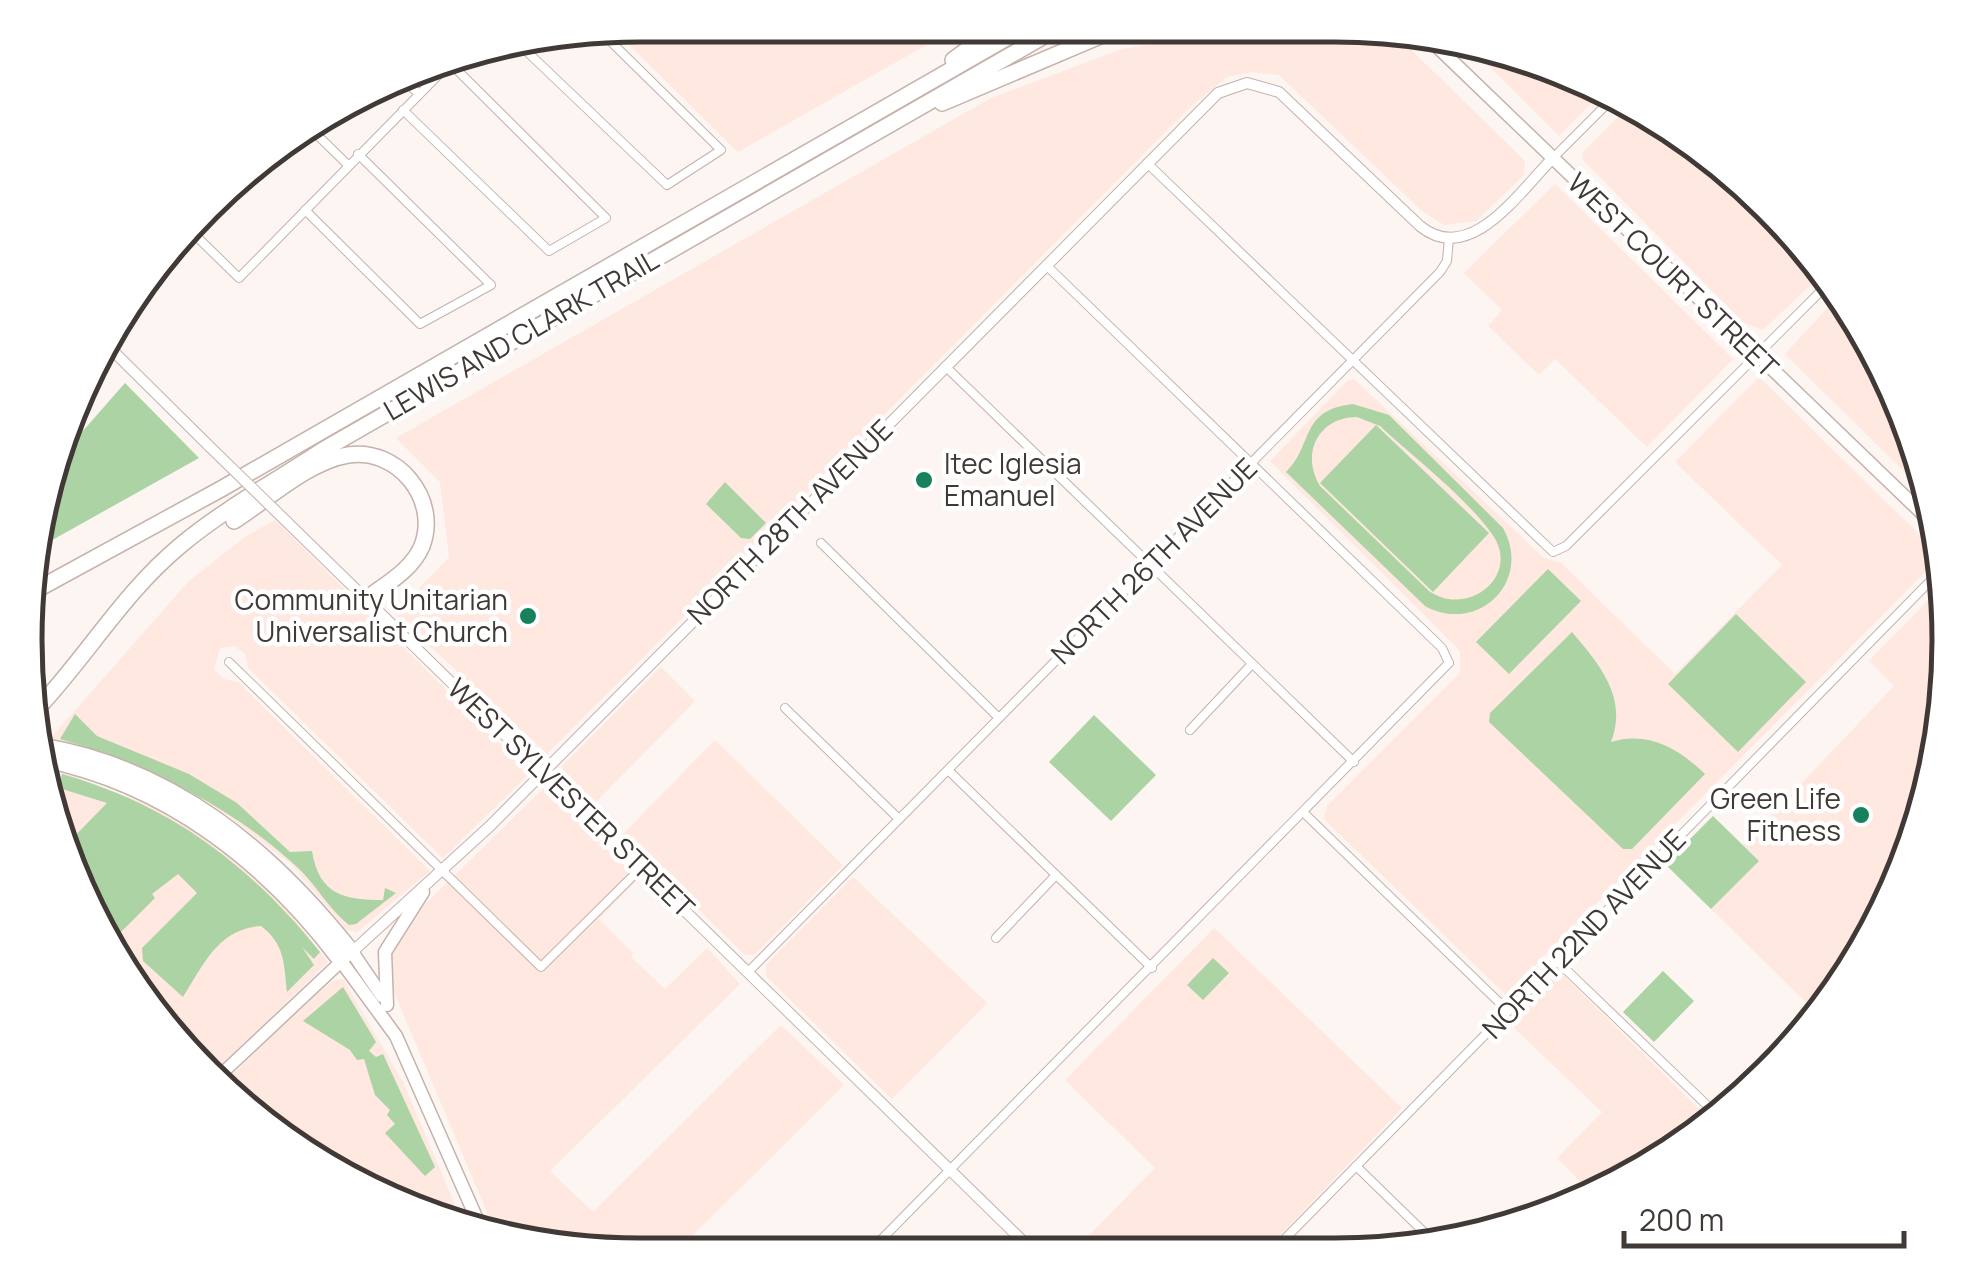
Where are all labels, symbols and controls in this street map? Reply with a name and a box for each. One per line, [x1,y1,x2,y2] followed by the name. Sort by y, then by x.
[1560,164,1788,385] street label: WEST COURT STREET
[376,240,665,428] street label: LEWIS AND CLARK TRAIL
[678,410,900,632] street label: NORTH 28TH AVENUE
[944,444,1081,514] place label: Itec Iglesia Emanuel
[1042,449,1265,672] street label: NORTH 26TH AVENUE
[913,469,935,491] marker: Itec Iglesia Emanuel
[235,580,508,650] place label: Community Unitarian Universalist Church
[517,605,539,627] marker: Community Unitarian Universalist Church
[440,669,704,926] street label: WEST SYLVESTER STREET
[1710,779,1841,849] place label: Green Life Fitness
[1850,804,1872,826] marker: Green Life Fitness
[1473,820,1693,1046] street label: NORTH 22ND AVENUE
[1624,1186,1904,1248] scale bar
[1639,1199,1724,1240] text: 200 m

